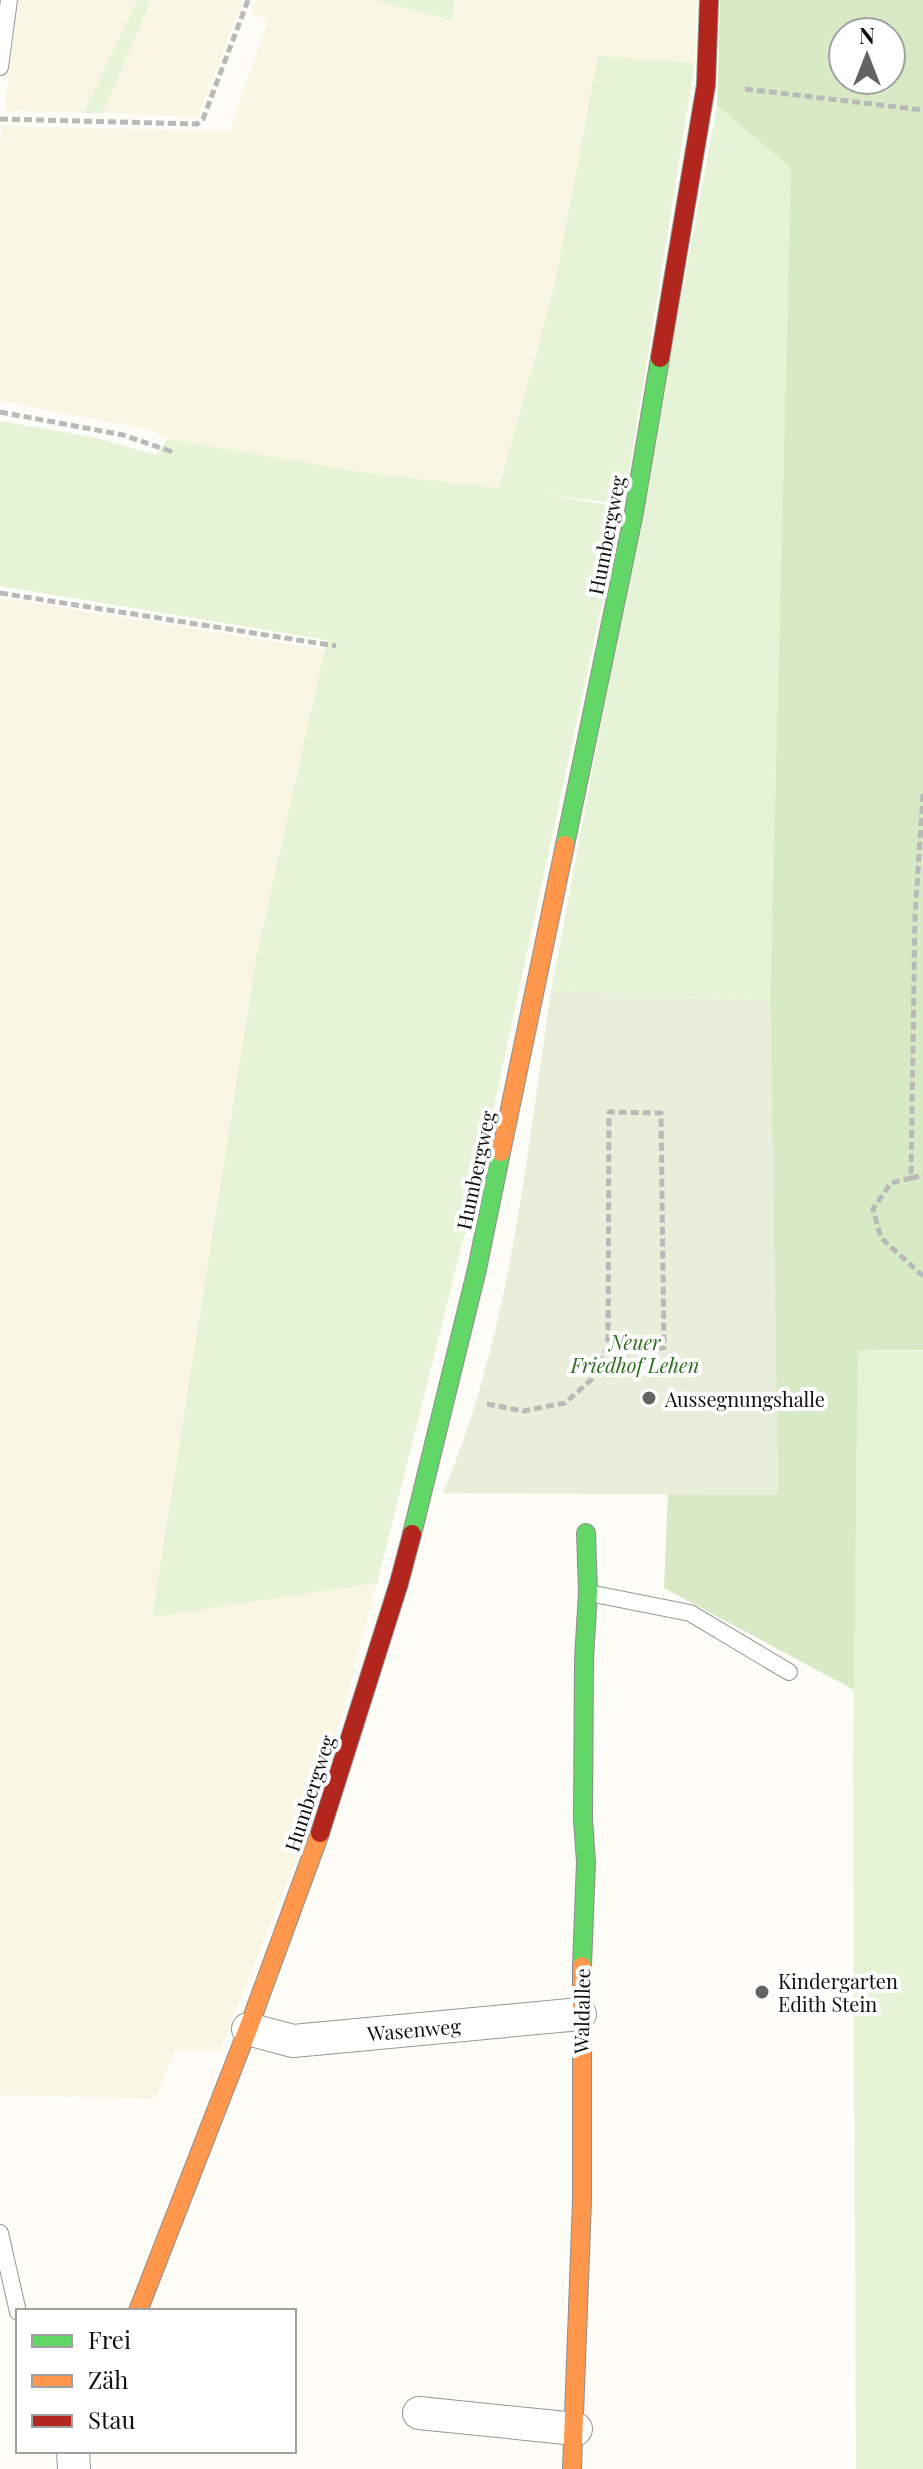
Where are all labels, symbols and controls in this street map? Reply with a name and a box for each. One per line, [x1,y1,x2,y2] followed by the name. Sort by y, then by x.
[827,16,907,96] north arrow
[859,20,875,50] text: N
[581,473,631,597] street label: Humbergweg
[449,1108,501,1232] street label: Humbergweg
[570,1328,699,1378] park label: Neuer Friedhof Lehen
[664,1385,825,1412] place label: Aussegnungshalle
[640,1389,658,1407] marker: Aussegnungshalle
[277,1731,341,1855] street label: Humbergweg
[778,1967,898,2017] place label: Kindergarten Edith Stein
[567,1968,595,2055] street label: Waldallee
[753,1983,771,2001] marker: Kindergarten Edith Stein
[365,2011,462,2047] street label: Wasenweg
[16,2309,296,2453] legend
[88,2323,131,2355] text: Frei
[88,2363,128,2395] text: Zäh
[88,2403,135,2435] text: Stau

